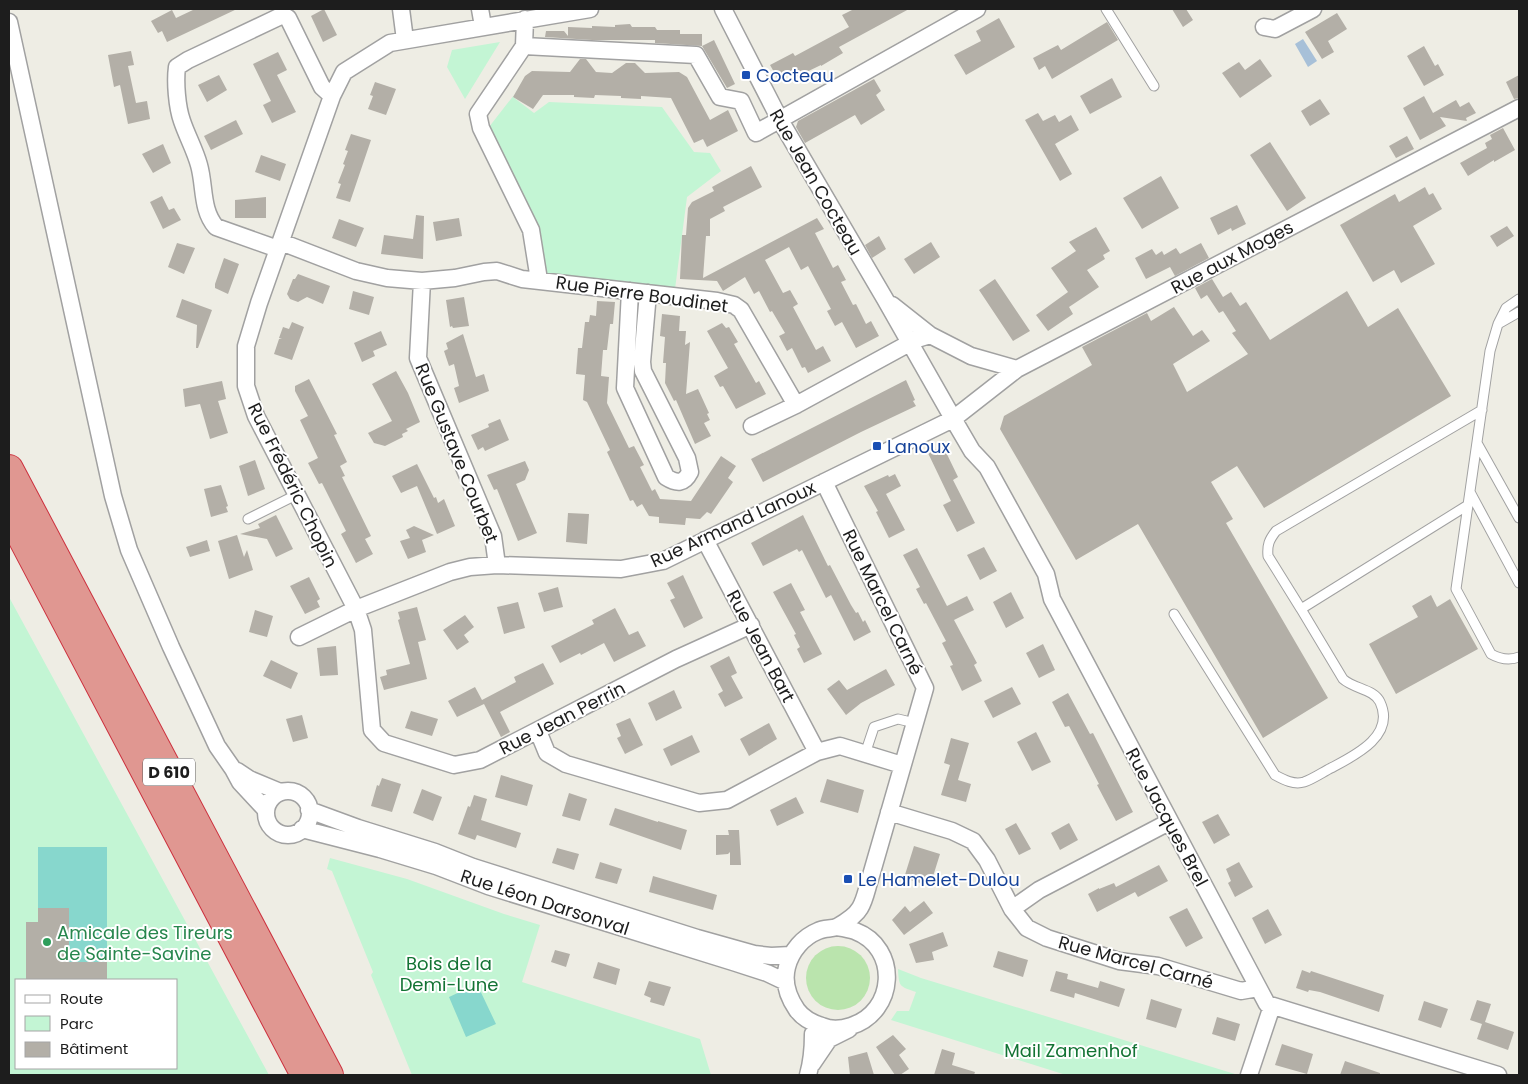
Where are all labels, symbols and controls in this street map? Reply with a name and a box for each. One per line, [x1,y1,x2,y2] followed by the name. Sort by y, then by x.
[756,63,834,88] place label: Cocteau
[740,69,752,81] marker: Cocteau
[764,104,868,260] street label: Rue Jean Cocteau
[1166,214,1298,300] street label: Rue aux Moges
[554,270,730,318] street label: Rue Pierre Boudinet
[410,359,504,547] street label: Rue Gustave Courbet
[242,398,344,572] street label: Rue Frédéric Chopin
[887,434,951,459] place label: Lanoux
[871,440,883,452] marker: Lanoux
[646,475,820,573] street label: Rue Armand Lanoux
[837,525,929,679] street label: Rue Marcel Carné
[721,585,801,707] street label: Rue Jean Bart
[495,675,629,761] street label: Rue Jean Perrin
[1120,743,1214,891] street label: Rue Jacques Brel
[143,759,195,786] road number: D 610
[457,863,633,941] street label: Rue Léon Darsonval
[858,867,1020,892] place label: Le Hamelet-Dulou
[842,873,854,885] marker: Le Hamelet-Dulou
[57,920,233,966] place label: Amicale des Tireurs de Sainte-Savine
[1056,929,1216,995] street label: Rue Marcel Carné
[41,936,53,948] marker: Amicale des Tireurs de Sainte-Savine
[400,951,498,997] park label: Bois de la Demi-Lune
[15,979,178,1069] legend
[60,988,103,1009] text: Route
[60,1013,94,1034] text: Parc
[60,1038,128,1059] text: Bâtiment
[1004,1038,1138,1063] park label: Mail Zamenhof

